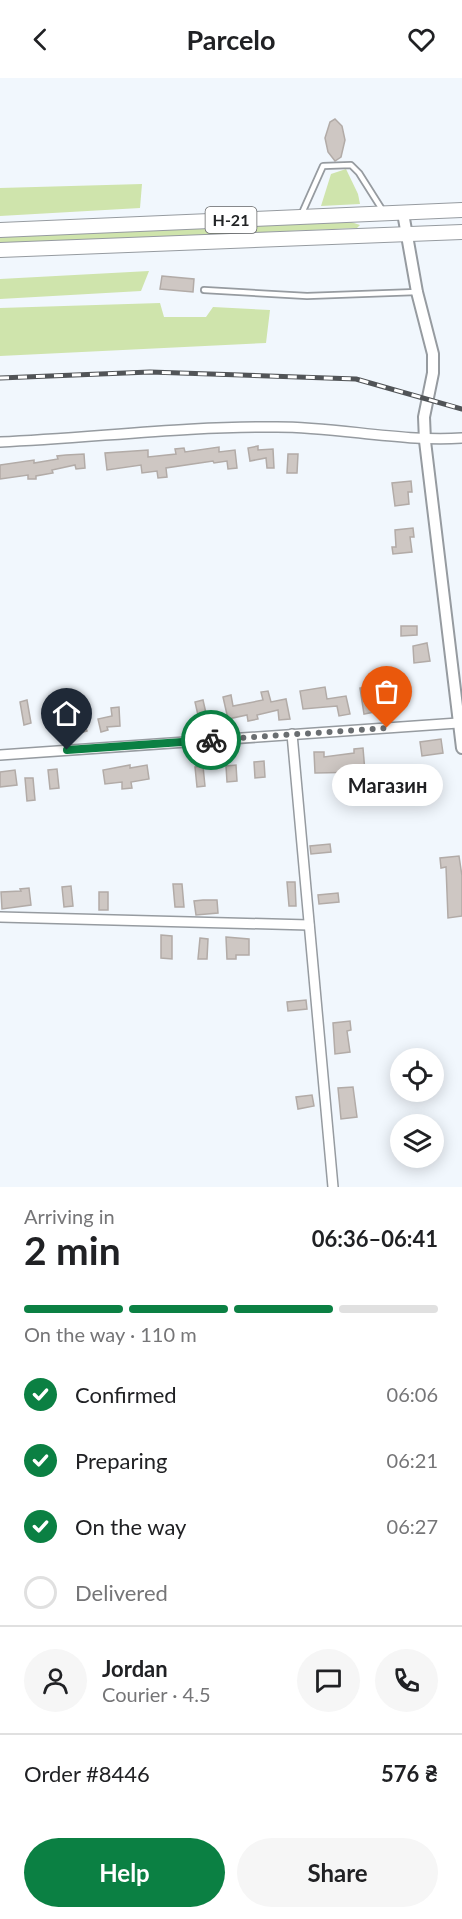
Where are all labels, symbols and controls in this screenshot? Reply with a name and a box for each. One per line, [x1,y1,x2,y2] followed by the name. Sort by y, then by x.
[24,23,57,56] icon: back
[186,23,276,56] text: Parcelo
[405,23,438,56] icon: heart
[206,207,256,233] road number: Н-21
[361,666,412,728] pin
[370,675,403,708] icon: bag
[41,688,92,750] pin
[50,697,83,730] icon: home
[181,710,241,770] courier
[195,724,228,757] icon: bike
[332,764,442,806] callout: Mагазин
[348,773,427,797] text: Mагазин
[390,1048,444,1168] map controls
[390,1048,444,1102] button: locate
[390,1114,444,1168] button: layers
[24,1204,115,1228] text: Arriving in
[312,1225,438,1252] text: 06:36–06:41
[24,1227,121,1273] text: 2 min
[24,1322,197,1346] text: On the way · 110 m
[24,1378,57,1411] icon: check
[75,1381,177,1408] text: Confirmed
[387,1382,438,1406] text: 06:06
[24,1444,57,1477] icon: check
[75,1447,167,1474] text: Preparing
[387,1448,438,1472] text: 06:21
[24,1510,57,1543] icon: check
[75,1513,186,1540] text: On the way
[387,1514,438,1538] text: 06:27
[75,1579,168,1606] text: Delivered
[24,1649,87,1712] button: person
[297,1649,360,1712] button: chat
[375,1649,438,1712] button: phone
[102,1655,168,1682] text: Jordan
[102,1682,211,1706] text: Courier · 4.5
[24,1760,150,1787] text: Order #8446
[381,1760,438,1787] text: 576 ₴
[24,1838,225,1907] button: Help
[237,1838,438,1907] button: Share

